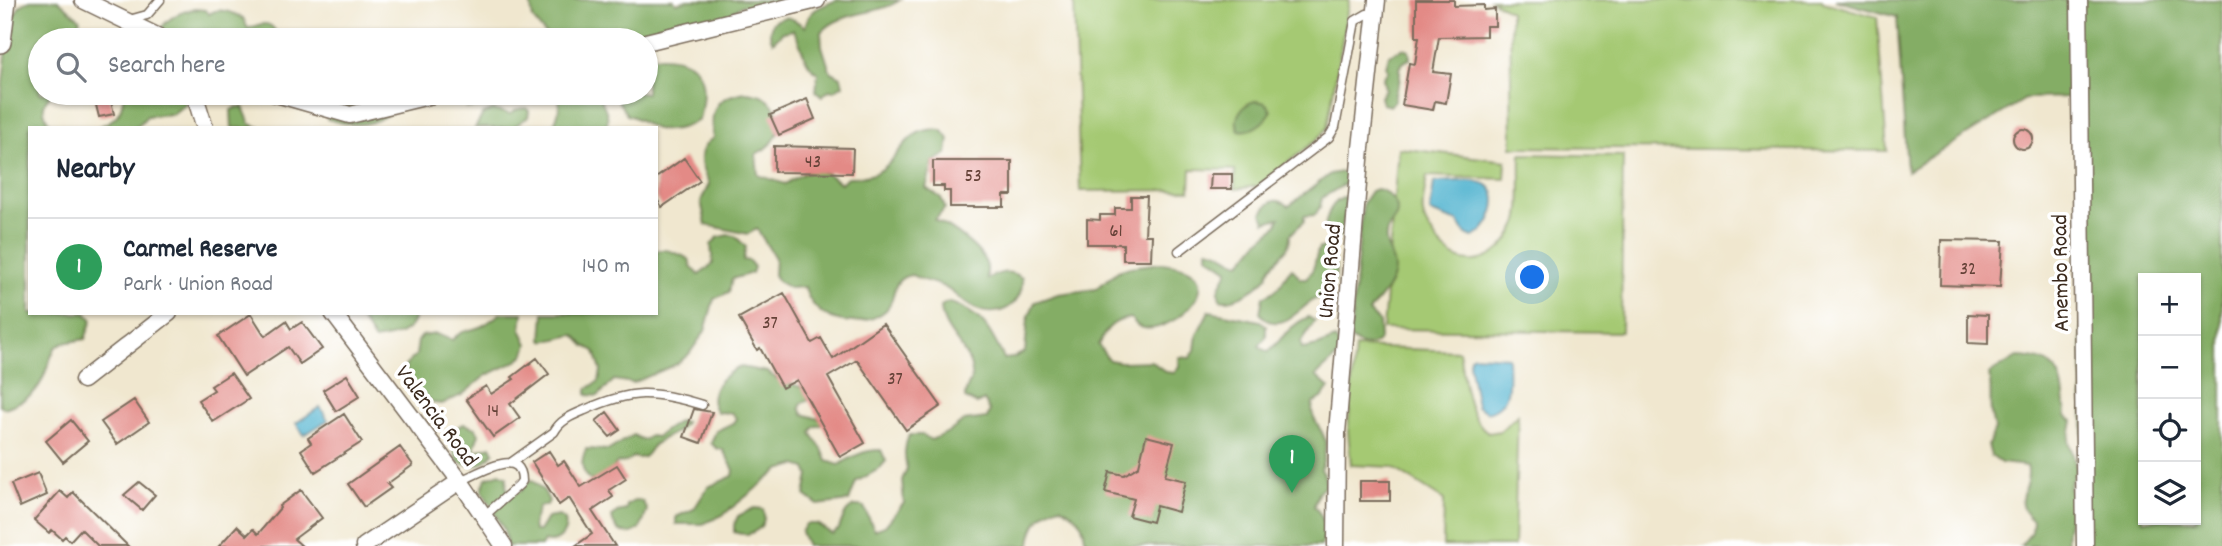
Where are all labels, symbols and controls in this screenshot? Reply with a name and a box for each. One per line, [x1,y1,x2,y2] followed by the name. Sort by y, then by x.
[28,28,658,105] search box
[52,48,90,86] icon: search
[108,48,226,85] text: Search here
[56,150,134,193] text: Nearby
[805,150,821,177] house number: 43
[964,164,982,191] house number: 53
[2045,214,2080,332] street label: Anembo Road
[1109,219,1123,246] house number: 61
[1311,223,1352,320] street label: Union Road
[123,232,278,269] text: Carmel Reserve
[76,251,82,284] text: 1
[582,251,630,284] text: 140 m
[1960,257,1976,284] house number: 32
[1515,260,1549,294] your location
[123,269,273,302] text: Park · Union Road
[2138,273,2201,525] map controls
[2138,273,2201,336] button: +
[762,311,778,338] house number: 37
[2138,336,2201,399] button: −
[386,359,485,475] street label: Valencia Road
[887,367,903,394] house number: 37
[487,399,499,426] house number: 14
[2138,399,2201,462] button: locate
[1269,435,1315,493] pin: 1
[2138,462,2201,525] button: layers

